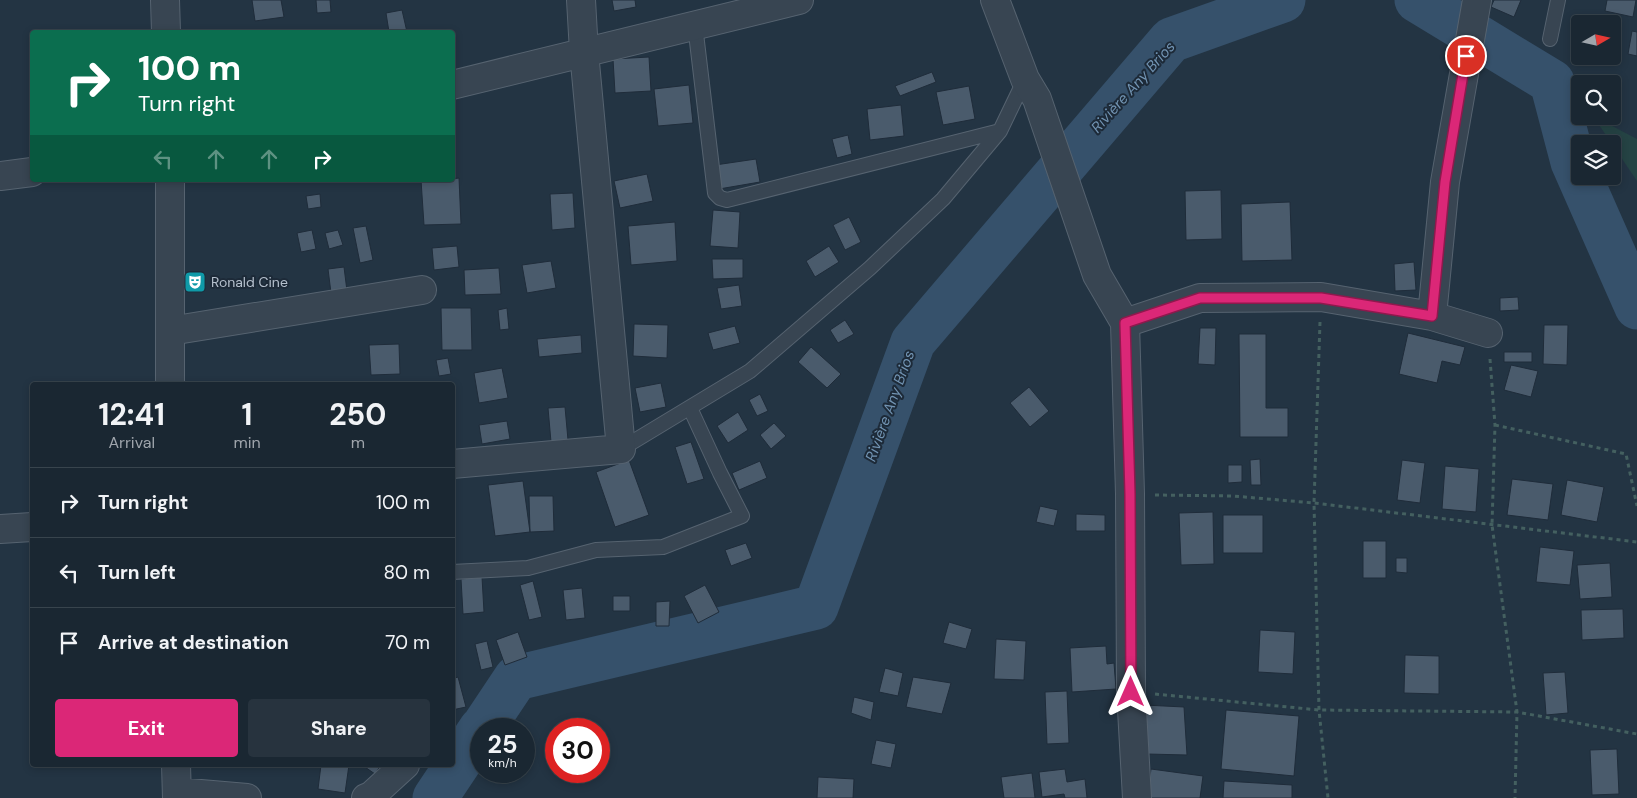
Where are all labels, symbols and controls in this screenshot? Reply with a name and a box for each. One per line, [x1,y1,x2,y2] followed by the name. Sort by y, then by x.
[1571,15,1621,65] north arrow
[1571,15,1621,185] map controls
[1445,35,1487,77] pin
[1087,37,1179,137] water label: Rivière Any Brios
[1452,42,1480,70] icon: arrive
[138,45,241,91] text: 100 m
[55,50,120,115] icon: right
[1571,75,1621,125] button: search
[138,89,235,118] text: Turn right
[1571,135,1621,185] button: layers
[149,145,177,173] icon: left
[202,145,230,173] icon: ahead
[255,145,283,173] icon: ahead
[308,145,336,173] icon: right
[183,270,207,294] theatre icon: Ronald Cine
[211,273,288,291] place label: Ronald Cine
[861,348,919,464] water label: Rivière Any Brios
[99,395,165,434] text: 12:41
[242,395,253,434] text: 1
[329,395,386,434] text: 250
[108,432,155,453] text: Arrival
[233,432,261,453] text: min
[351,432,365,453] text: m
[55,489,83,517] icon: right
[98,490,188,515] text: Turn right
[376,490,430,515] text: 100 m
[55,559,83,587] icon: left
[98,560,176,585] text: Turn left
[383,560,430,585] text: 80 m
[55,629,83,657] icon: arrive
[98,630,289,655] text: Arrive at destination
[385,630,430,655] text: 70 m
[1104,665,1156,717] position arrow
[55,699,238,757] button: Exit
[248,699,430,757] button: Share
[545,718,610,783] speed limit sign: 30
[488,728,517,761] text: 25
[488,755,517,771] text: km/h

